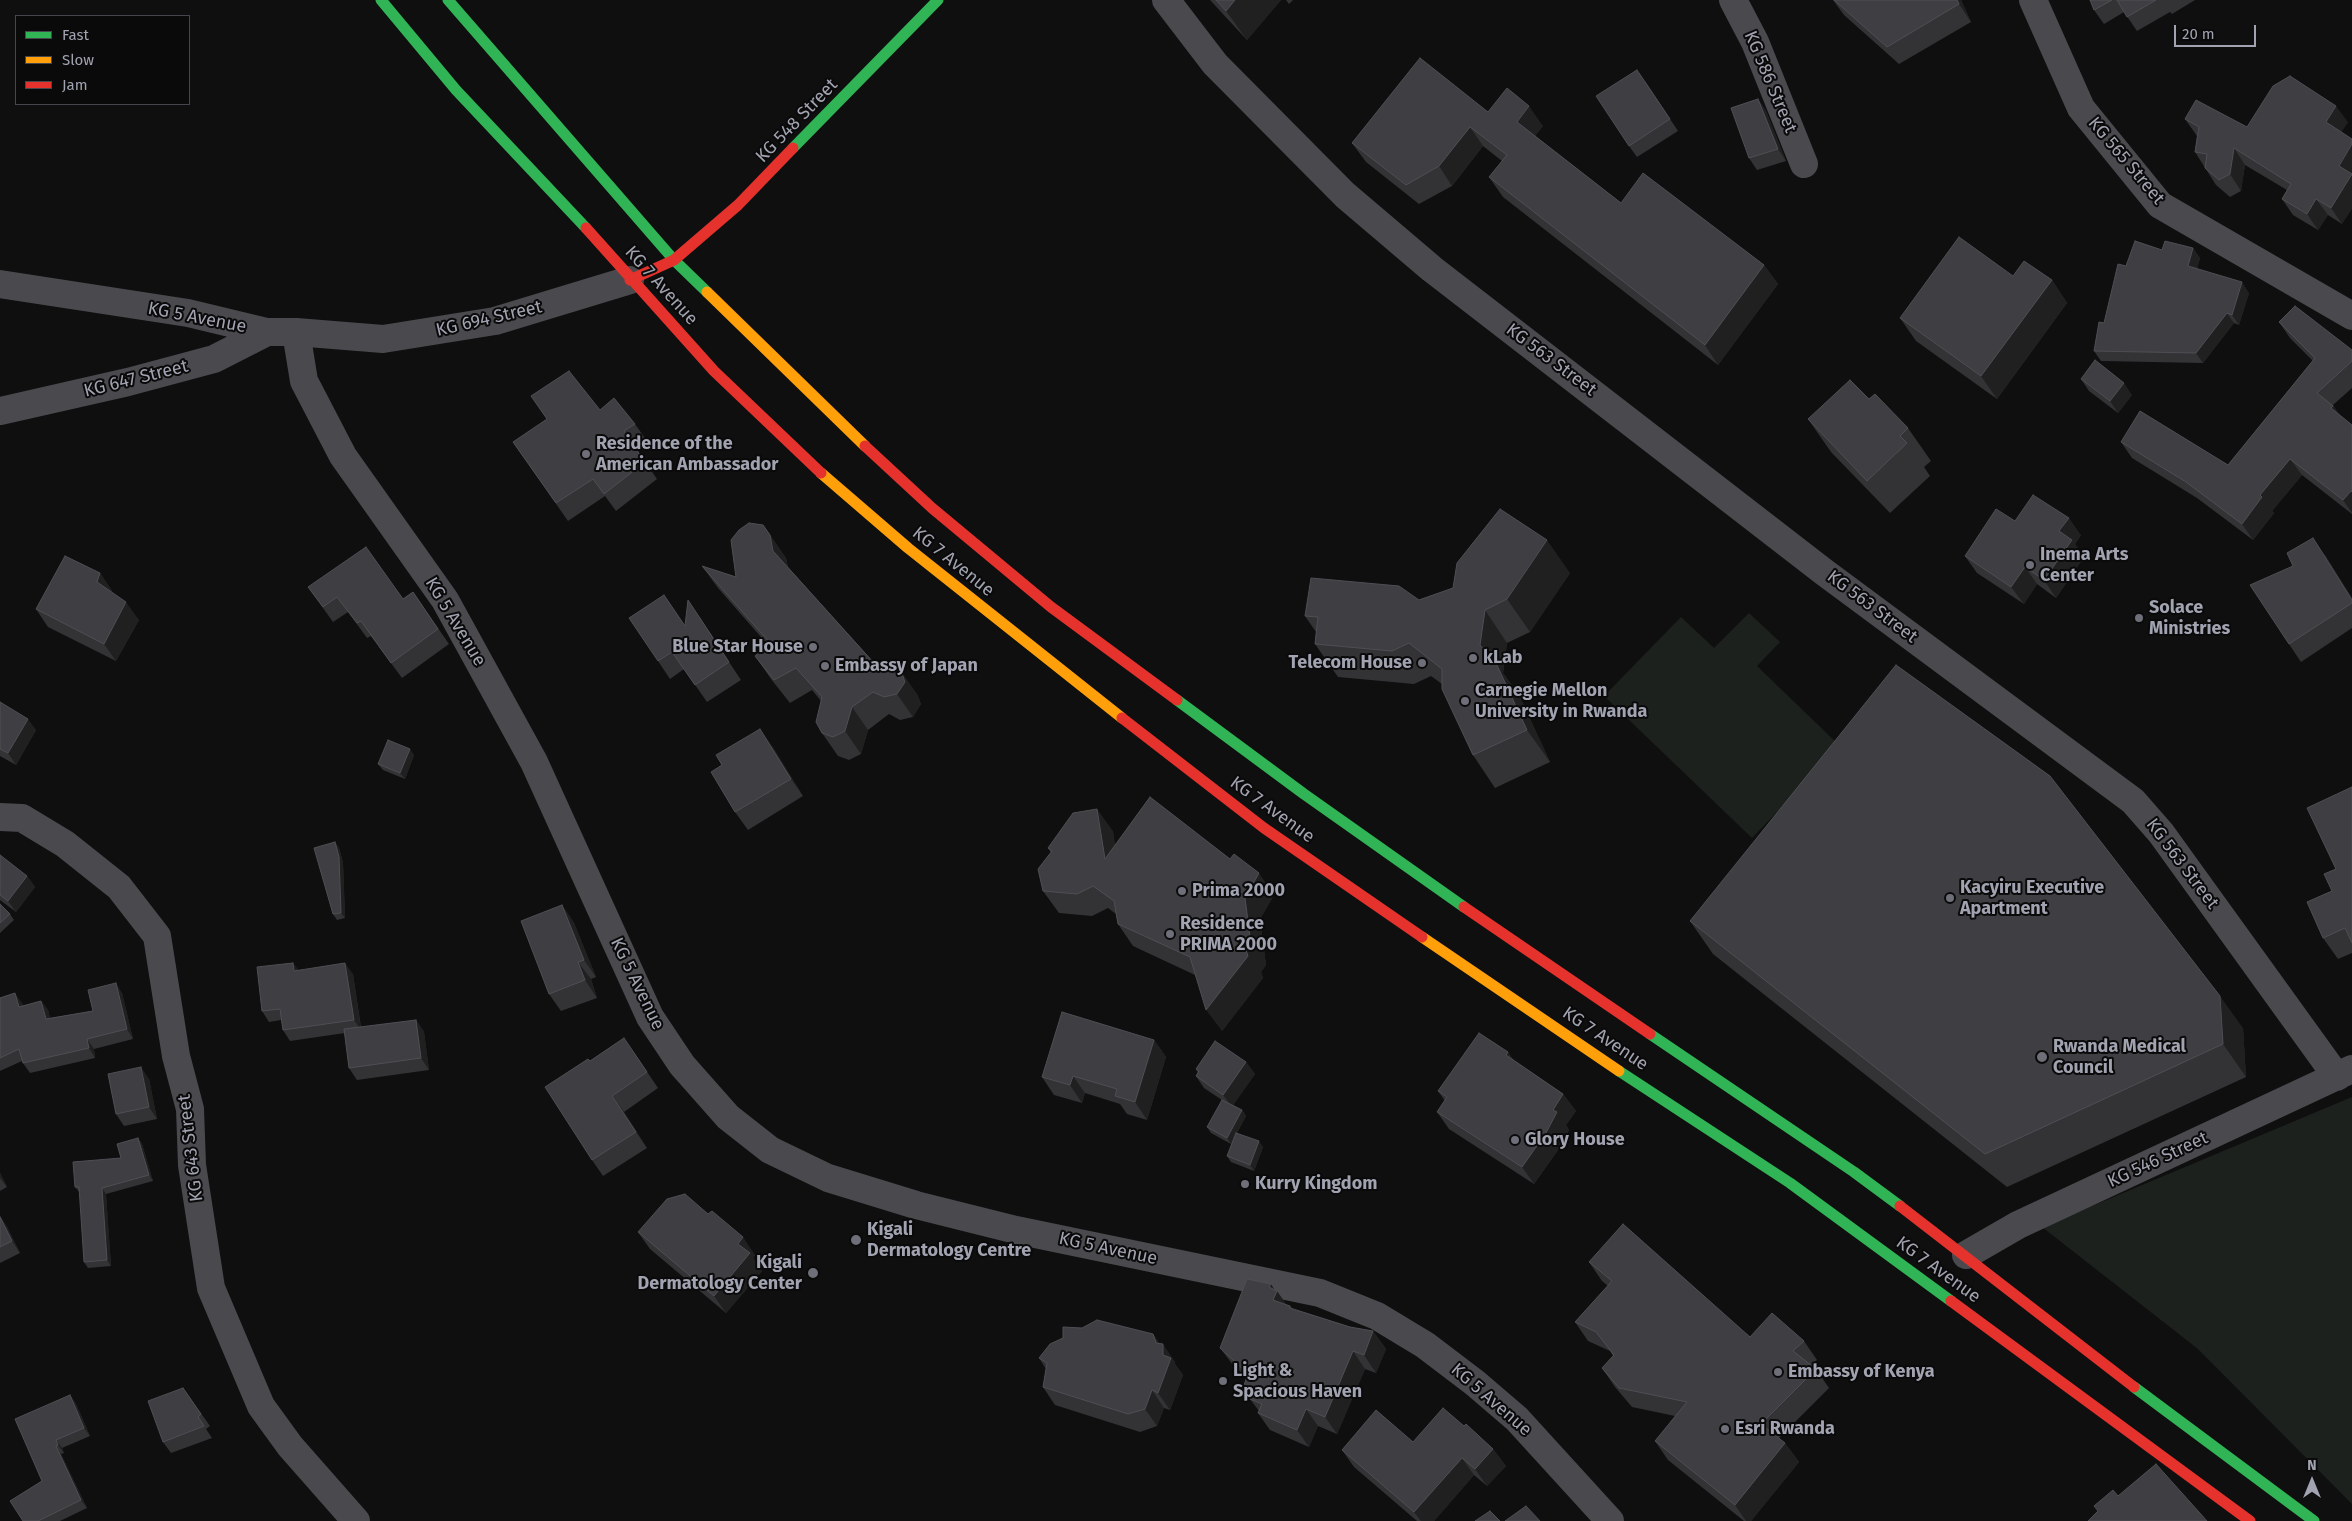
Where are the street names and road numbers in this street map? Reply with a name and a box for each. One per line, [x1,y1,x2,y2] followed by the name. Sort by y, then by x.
[1739,28,1801,136] street label: KG 586 Street
[752,74,842,168] street label: KG 548 Street
[2083,113,2169,209] street label: KG 565 Street
[620,242,702,330] street label: KG 7 Avenue
[434,296,544,342] street label: KG 694 Street
[146,298,248,338] street label: KG 5 Avenue
[1502,319,1600,401] street label: KG 563 Street
[82,356,190,402] street label: KG 647 Street
[908,522,998,602] street label: KG 7 Avenue
[1823,566,1921,648] street label: KG 563 Street
[420,574,490,670] street label: KG 5 Avenue
[1226,772,1318,848] street label: KG 7 Avenue
[2141,815,2223,913] street label: KG 563 Street
[605,934,669,1034] street label: KG 5 Avenue
[1558,1002,1652,1076] street label: KG 7 Avenue
[174,1093,208,1203] street label: KG 643 Street
[2104,1127,2212,1193] street label: KG 546 Street
[1057,1228,1159,1270] street label: KG 5 Avenue
[1892,1232,1984,1308] street label: KG 7 Avenue
[1446,1359,1536,1441] street label: KG 5 Avenue

